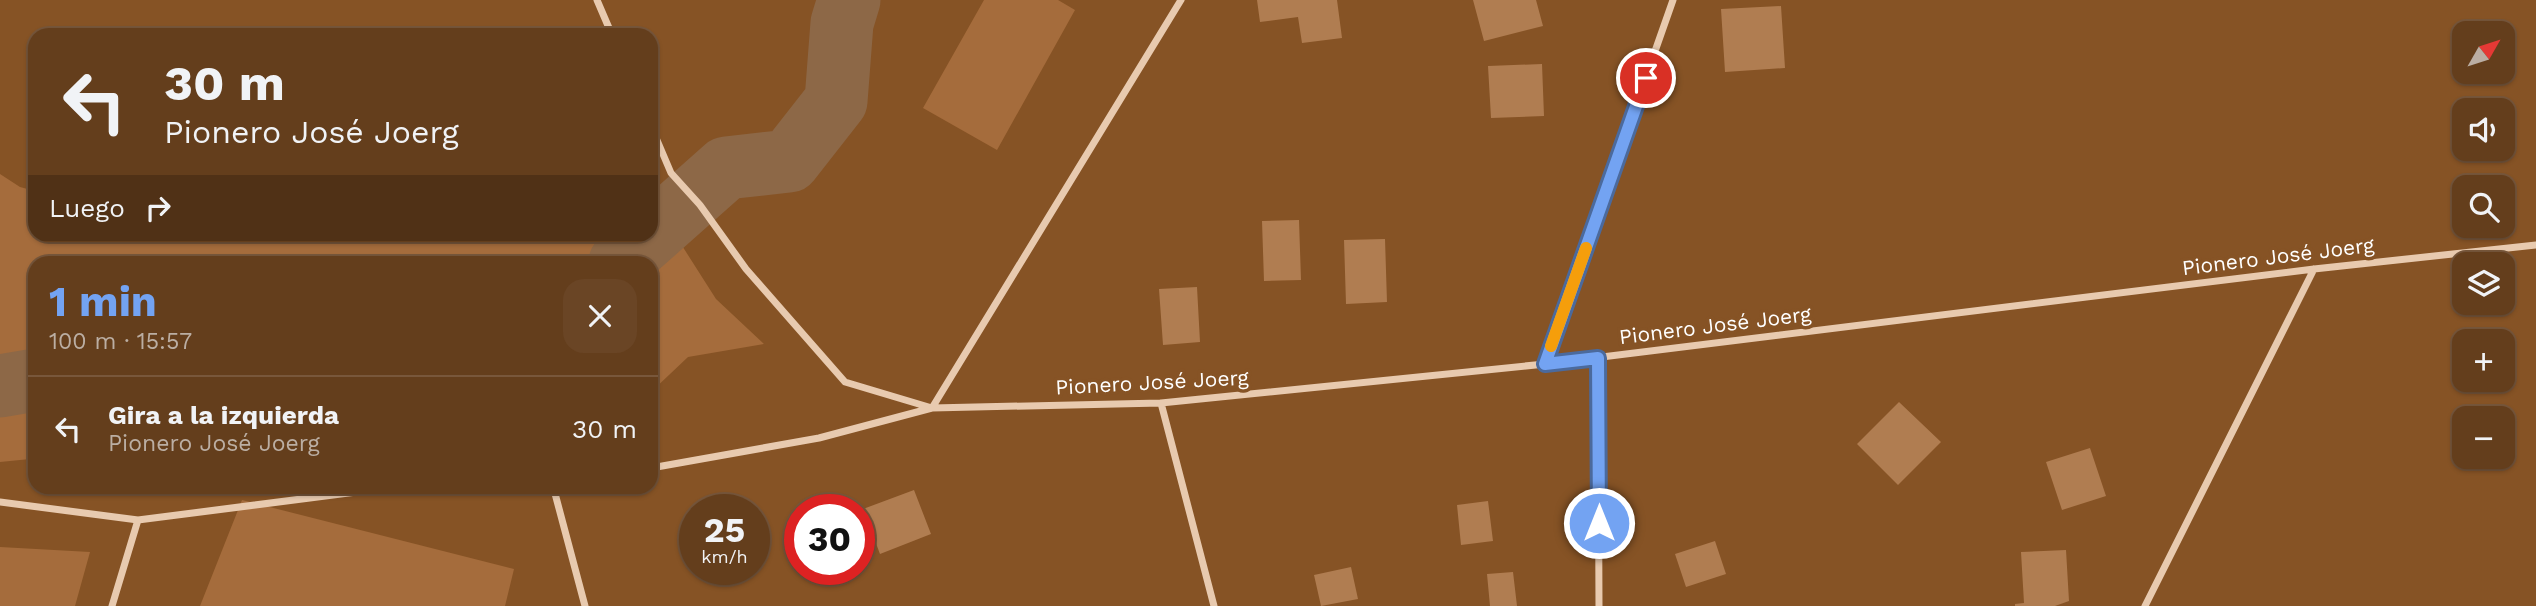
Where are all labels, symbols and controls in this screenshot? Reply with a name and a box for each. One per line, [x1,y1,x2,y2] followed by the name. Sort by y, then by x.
[2452,21,2515,84] north arrow
[2452,21,2515,469] map controls
[1616,48,1676,108] pin
[164,54,285,112] text: 30 m
[49,56,140,147] icon: left
[1627,59,1665,97] icon: arrive
[2452,98,2515,161] button: sound
[164,113,459,151] text: Pionero José Joerg
[2452,175,2515,238] button: search
[139,189,177,227] icon: right
[49,193,125,223] text: Luego
[2180,232,2376,280] street label: Pionero José Joerg
[2452,252,2515,315] button: layers
[49,277,157,326] text: 1 min
[563,279,637,353] button: close
[1617,301,1813,349] street label: Pionero José Joerg
[49,328,192,355] text: 100 m · 15:57
[2452,329,2515,392] button: +
[1055,364,1250,400] street label: Pionero José Joerg
[108,400,339,430] text: Gira a la izquierda
[2452,406,2515,469] button: −
[49,410,87,448] icon: left
[572,414,637,444] text: 30 m
[108,430,320,457] text: Pionero José Joerg
[1562,486,1636,560] position arrow
[784,494,875,585] speed limit sign: 30
[704,509,745,551] text: 25
[701,546,748,567] text: km/h

